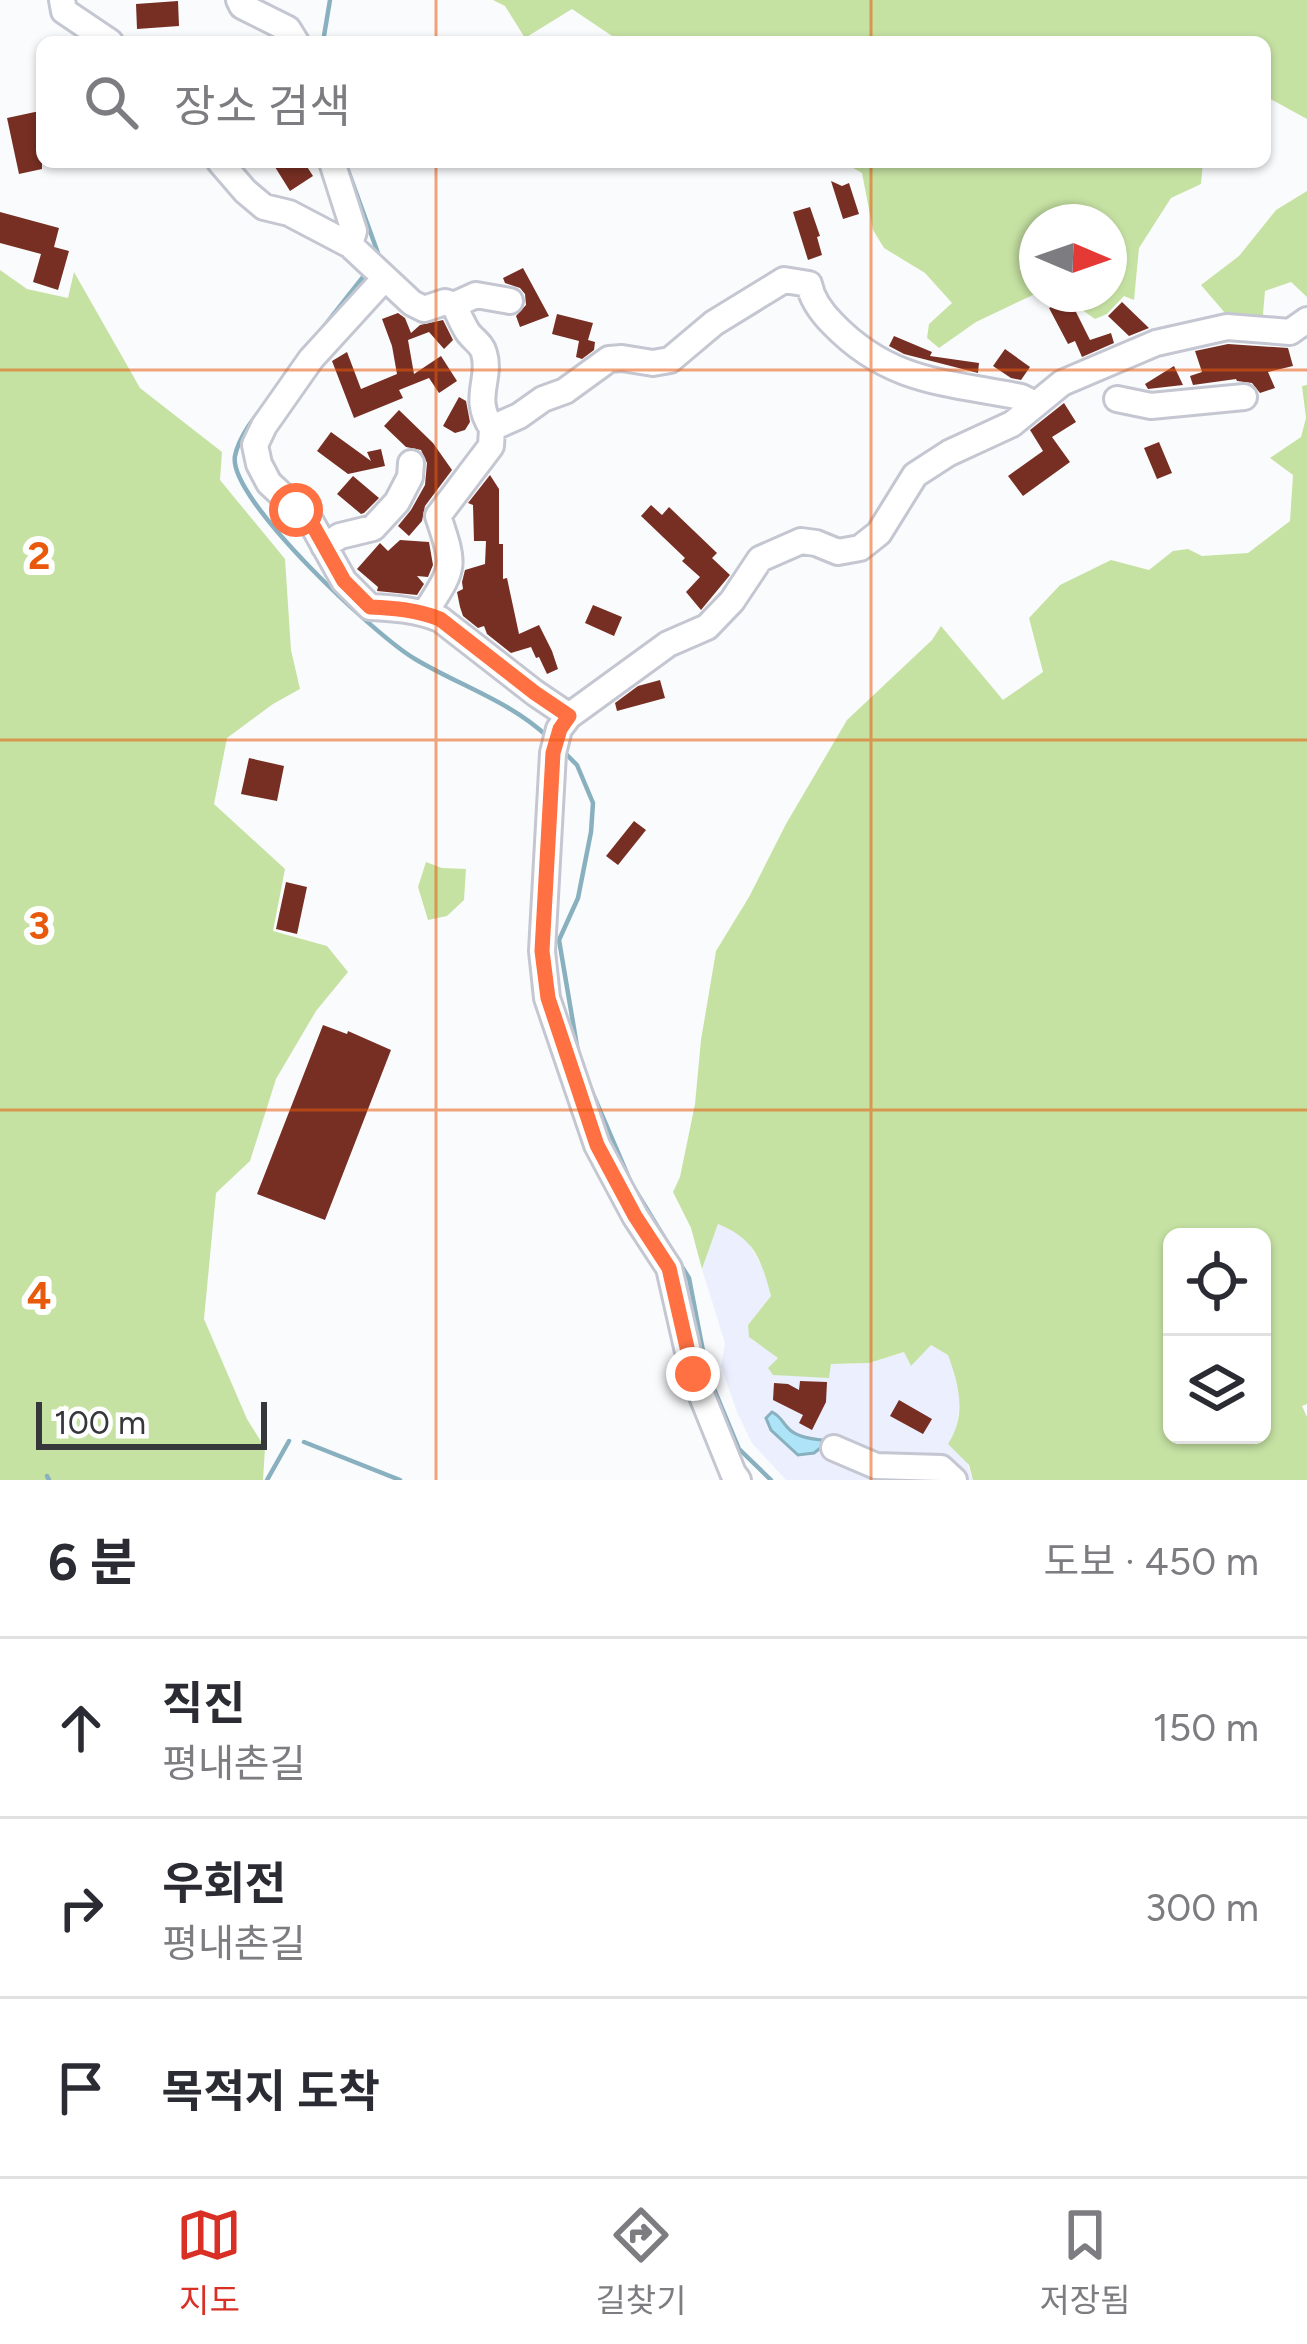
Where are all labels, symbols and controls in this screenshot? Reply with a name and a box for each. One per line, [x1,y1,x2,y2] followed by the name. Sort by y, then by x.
[36,36,1271,168] search box
[78,69,144,135] icon: search
[174,79,351,133] text: 장소 검색
[1019,204,1127,312] north arrow
[269,483,323,537] route start
[28,532,50,579] text: 2
[28,902,50,949] text: 3
[1163,1228,1271,1444] map controls
[1163,1228,1271,1336] button: locate
[27,1272,51,1319] text: 4
[1163,1336,1271,1444] button: layers
[666,1347,720,1401] route end
[36,1396,267,1449] scale bar
[54,1403,146,1442] text: 100 m
[48,1532,137,1593] text: 6 분
[1044,1538,1259,1585] text: 도보 · 450 m
[162,1676,245,1730] text: 직진
[48,1695,114,1761] icon: ahead
[1153,1704,1259,1751] text: 150 m
[162,1740,306,1787] text: 평내촌길
[162,1856,286,1910] text: 우회전
[48,1875,114,1941] icon: right
[1145,1884,1259,1931] text: 300 m
[162,1920,306,1967] text: 평내촌길
[48,2055,114,2121] icon: arrive
[162,2064,380,2118] text: 목적지 도착
[176,2202,242,2322] tab: 지도
[595,2202,687,2322] tab: 길찾기
[1039,2202,1131,2322] tab: 저장됨

